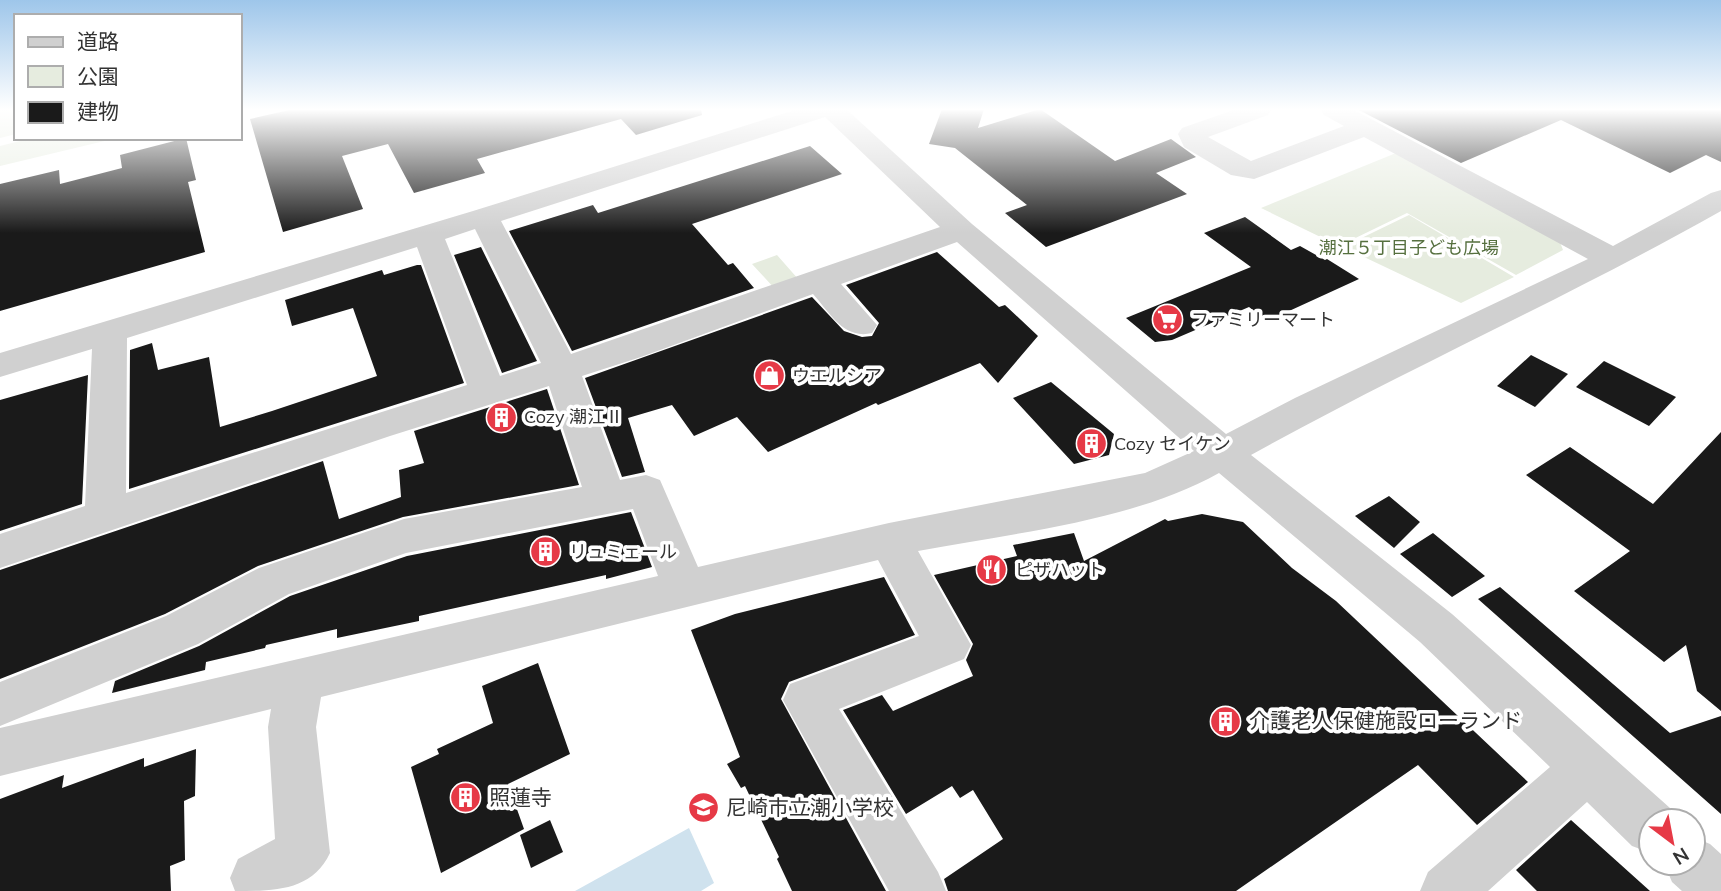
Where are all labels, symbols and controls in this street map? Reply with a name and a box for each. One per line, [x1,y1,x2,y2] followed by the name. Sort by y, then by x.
[14,14,242,140] legend
[77,28,119,54] text: 道路
[77,63,119,89] text: 公園
[77,98,119,124] text: 建物
[1319,236,1499,259] park label: 潮江５丁目子ども広場
[1151,303,1185,337] supermarket icon: ファミリーマート
[1191,308,1335,331] place label: ファミリーマート
[752,359,786,393] shop icon: ウエルシア
[792,364,882,387] place label: ウエルシア
[484,400,518,434] building icon: Cozy 潮江Ⅱ
[524,405,623,428] place label: Cozy 潮江Ⅱ
[1074,427,1108,461] building icon: Cozy セイケン
[1114,432,1231,455] place label: Cozy セイケン
[529,535,563,569] building icon: リュミェール
[569,540,677,563] place label: リュミェール
[975,553,1009,587] restaurant icon: ピザハット
[1015,558,1105,581] place label: ピザハット
[1209,704,1243,738] building icon: 介護老人保健施設ローランド
[1249,707,1522,733] place label: 介護老人保健施設ローランド
[449,781,483,815] building icon: 照蓮寺
[489,784,552,810] place label: 照蓮寺
[686,791,720,825] school or university icon: 尼崎市立潮小学校
[726,794,894,820] place label: 尼崎市立潮小学校
[1637,807,1707,877] north arrow
[1669,842,1693,870] text: N

